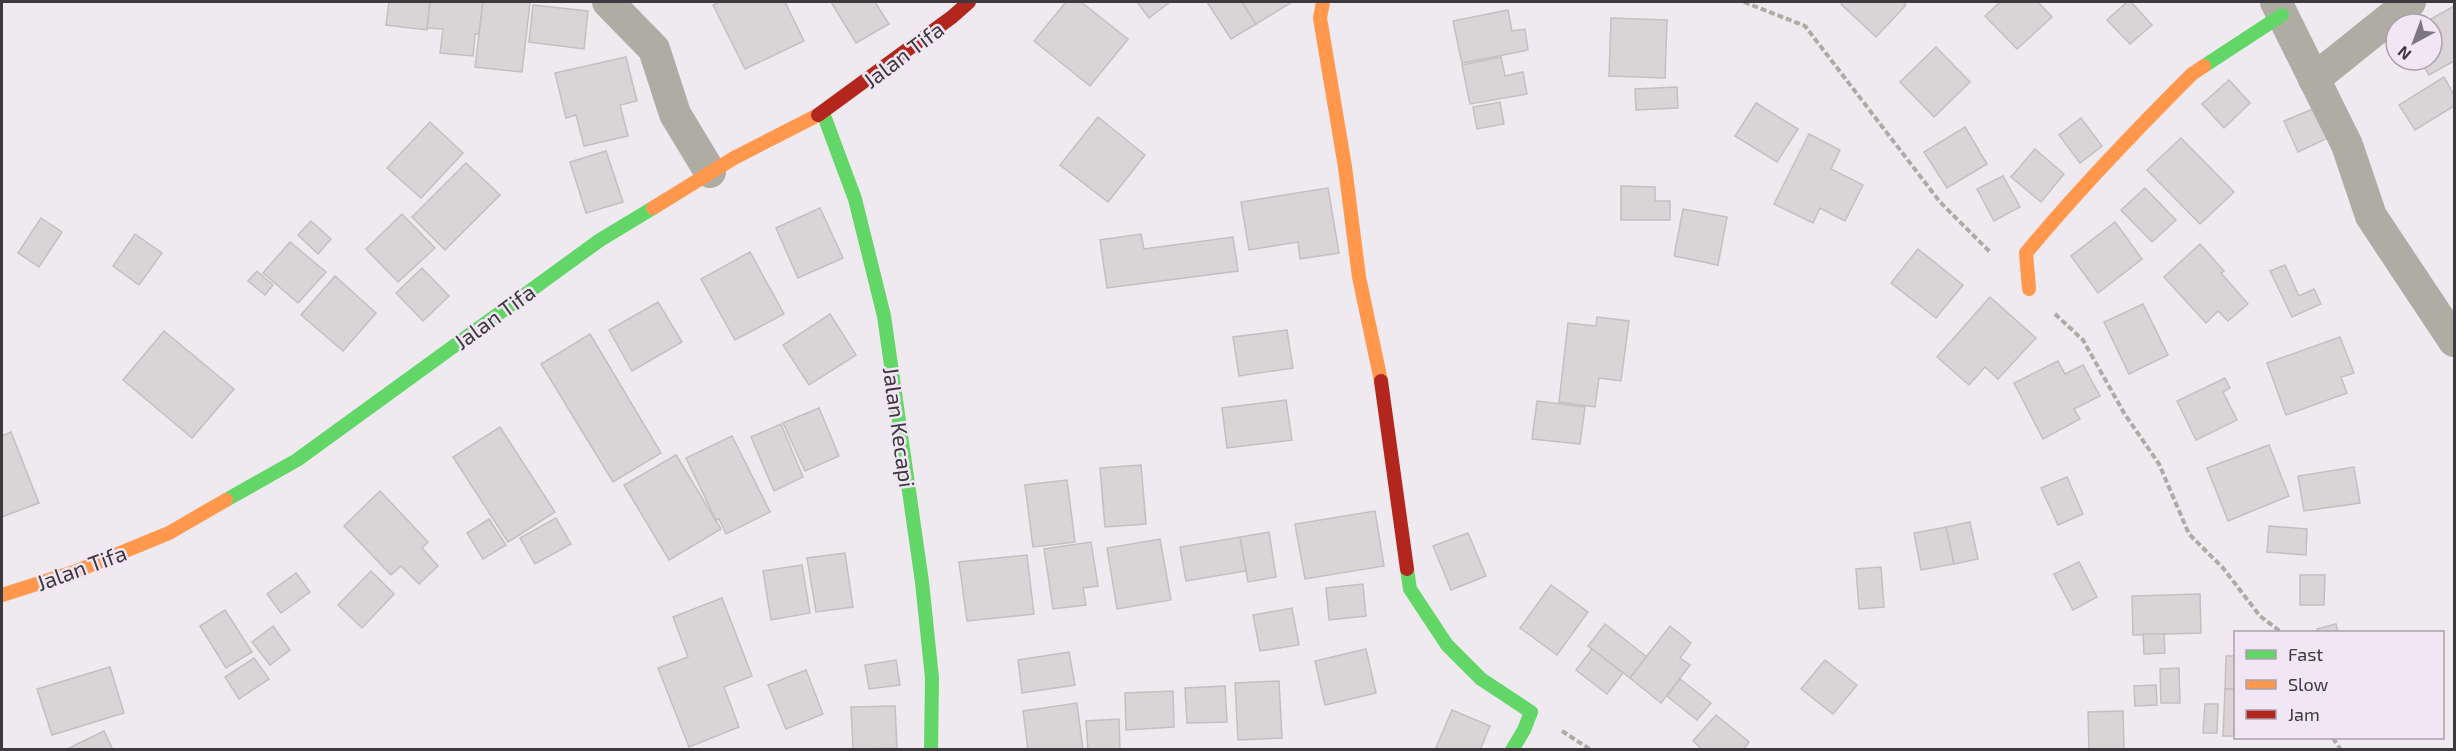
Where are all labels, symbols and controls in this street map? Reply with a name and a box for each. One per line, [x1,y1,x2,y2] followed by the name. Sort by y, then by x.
[2384,12,2444,72] north arrow
[858,15,948,93] street label: Jalan Tifa
[2393,43,2414,65] text: N
[448,278,540,354] street label: Jalan Tifa
[879,365,921,489] street label: Jalan Kecapi
[32,539,130,595] street label: Jalan Tifa
[2234,631,2444,739] legend
[2288,643,2323,665] text: Fast
[2288,673,2329,695] text: Slow
[2288,703,2320,725] text: Jam

